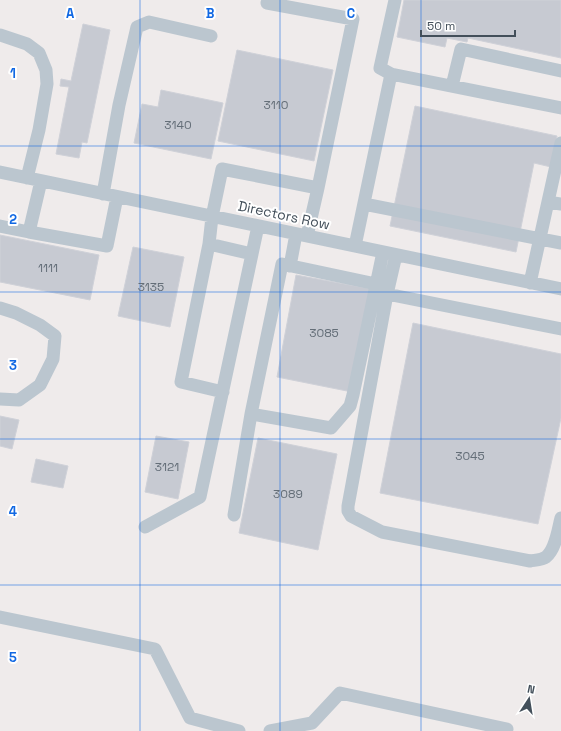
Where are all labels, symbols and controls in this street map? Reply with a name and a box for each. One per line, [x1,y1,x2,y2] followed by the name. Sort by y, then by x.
[66,5,75,22] text: A
[206,5,215,22] text: B
[347,5,355,22] text: C
[421,12,515,38] scale bar
[427,18,455,34] text: 50 m
[10,65,16,82] text: 1
[264,97,288,113] house number: 3110
[164,117,192,133] house number: 3140
[236,196,332,234] street label: Directors Row
[9,211,17,228] text: 2
[38,260,58,276] house number: 1111
[138,279,164,295] house number: 3135
[309,325,339,341] house number: 3085
[9,357,17,374] text: 3
[455,448,485,464] house number: 3045
[155,459,179,475] house number: 3121
[273,486,303,502] house number: 3089
[9,503,17,520] text: 4
[9,649,17,666] text: 5
[509,679,549,719] north arrow
[526,682,536,697] text: N

